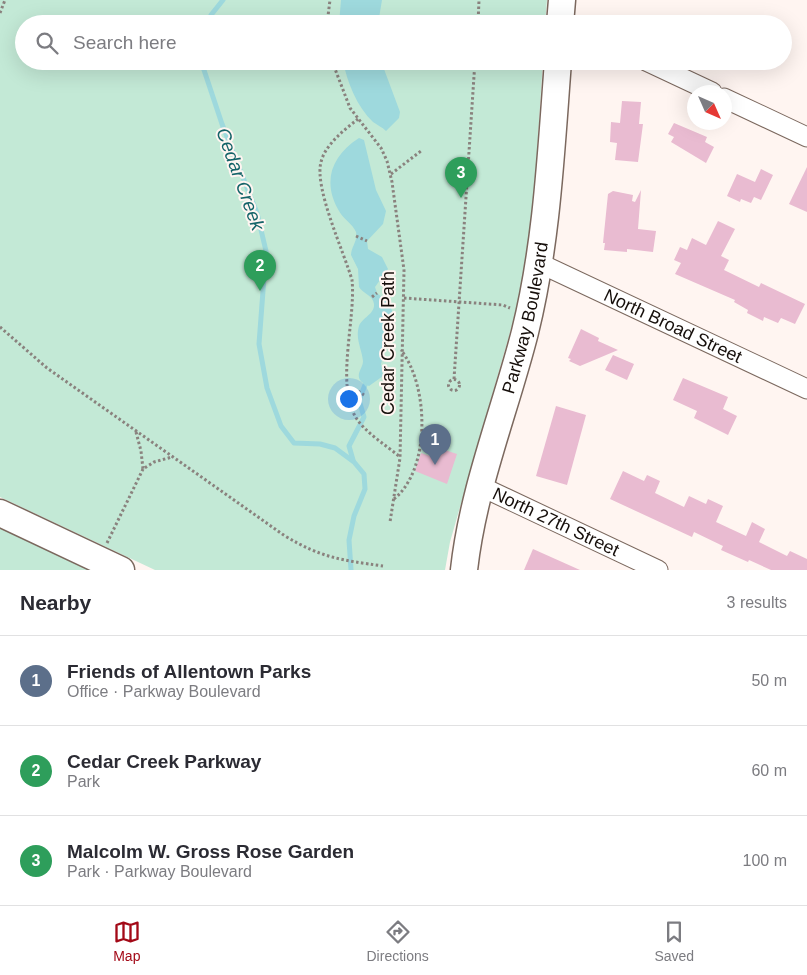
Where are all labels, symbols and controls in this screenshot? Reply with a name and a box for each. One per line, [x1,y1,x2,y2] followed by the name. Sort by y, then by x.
[15,15,792,70] search box
[33,29,61,57] icon: search
[73,32,177,53] text: Search here
[687,85,732,130] north arrow
[212,125,269,235] water label: Cedar Creek
[445,157,477,198] pin: 3
[498,241,552,396] street label: Parkway Boulevard
[244,250,276,291] pin: 2
[378,271,398,415] street label: Cedar Creek Path
[601,285,745,367] street label: North Broad Street
[336,386,362,412] your location
[419,424,451,465] pin: 1
[490,484,622,560] street label: North 27th Street
[20,591,91,614] text: Nearby
[727,594,787,611] text: 3 results
[67,661,311,682] text: Friends of Allentown Parks
[32,672,40,689] text: 1
[751,672,787,689] text: 50 m
[67,683,261,700] text: Office · Parkway Boulevard
[67,751,261,772] text: Cedar Creek Parkway
[32,762,40,779] text: 2
[751,762,787,779] text: 60 m
[67,773,100,790] text: Park
[67,841,354,862] text: Malcolm W. Gross Rose Garden
[32,852,40,869] text: 3
[743,852,787,869] text: 100 m
[67,863,252,880] text: Park · Parkway Boulevard
[113,918,141,964] tab: Map
[367,918,429,964] tab: Directions
[654,918,694,964] tab: Saved

